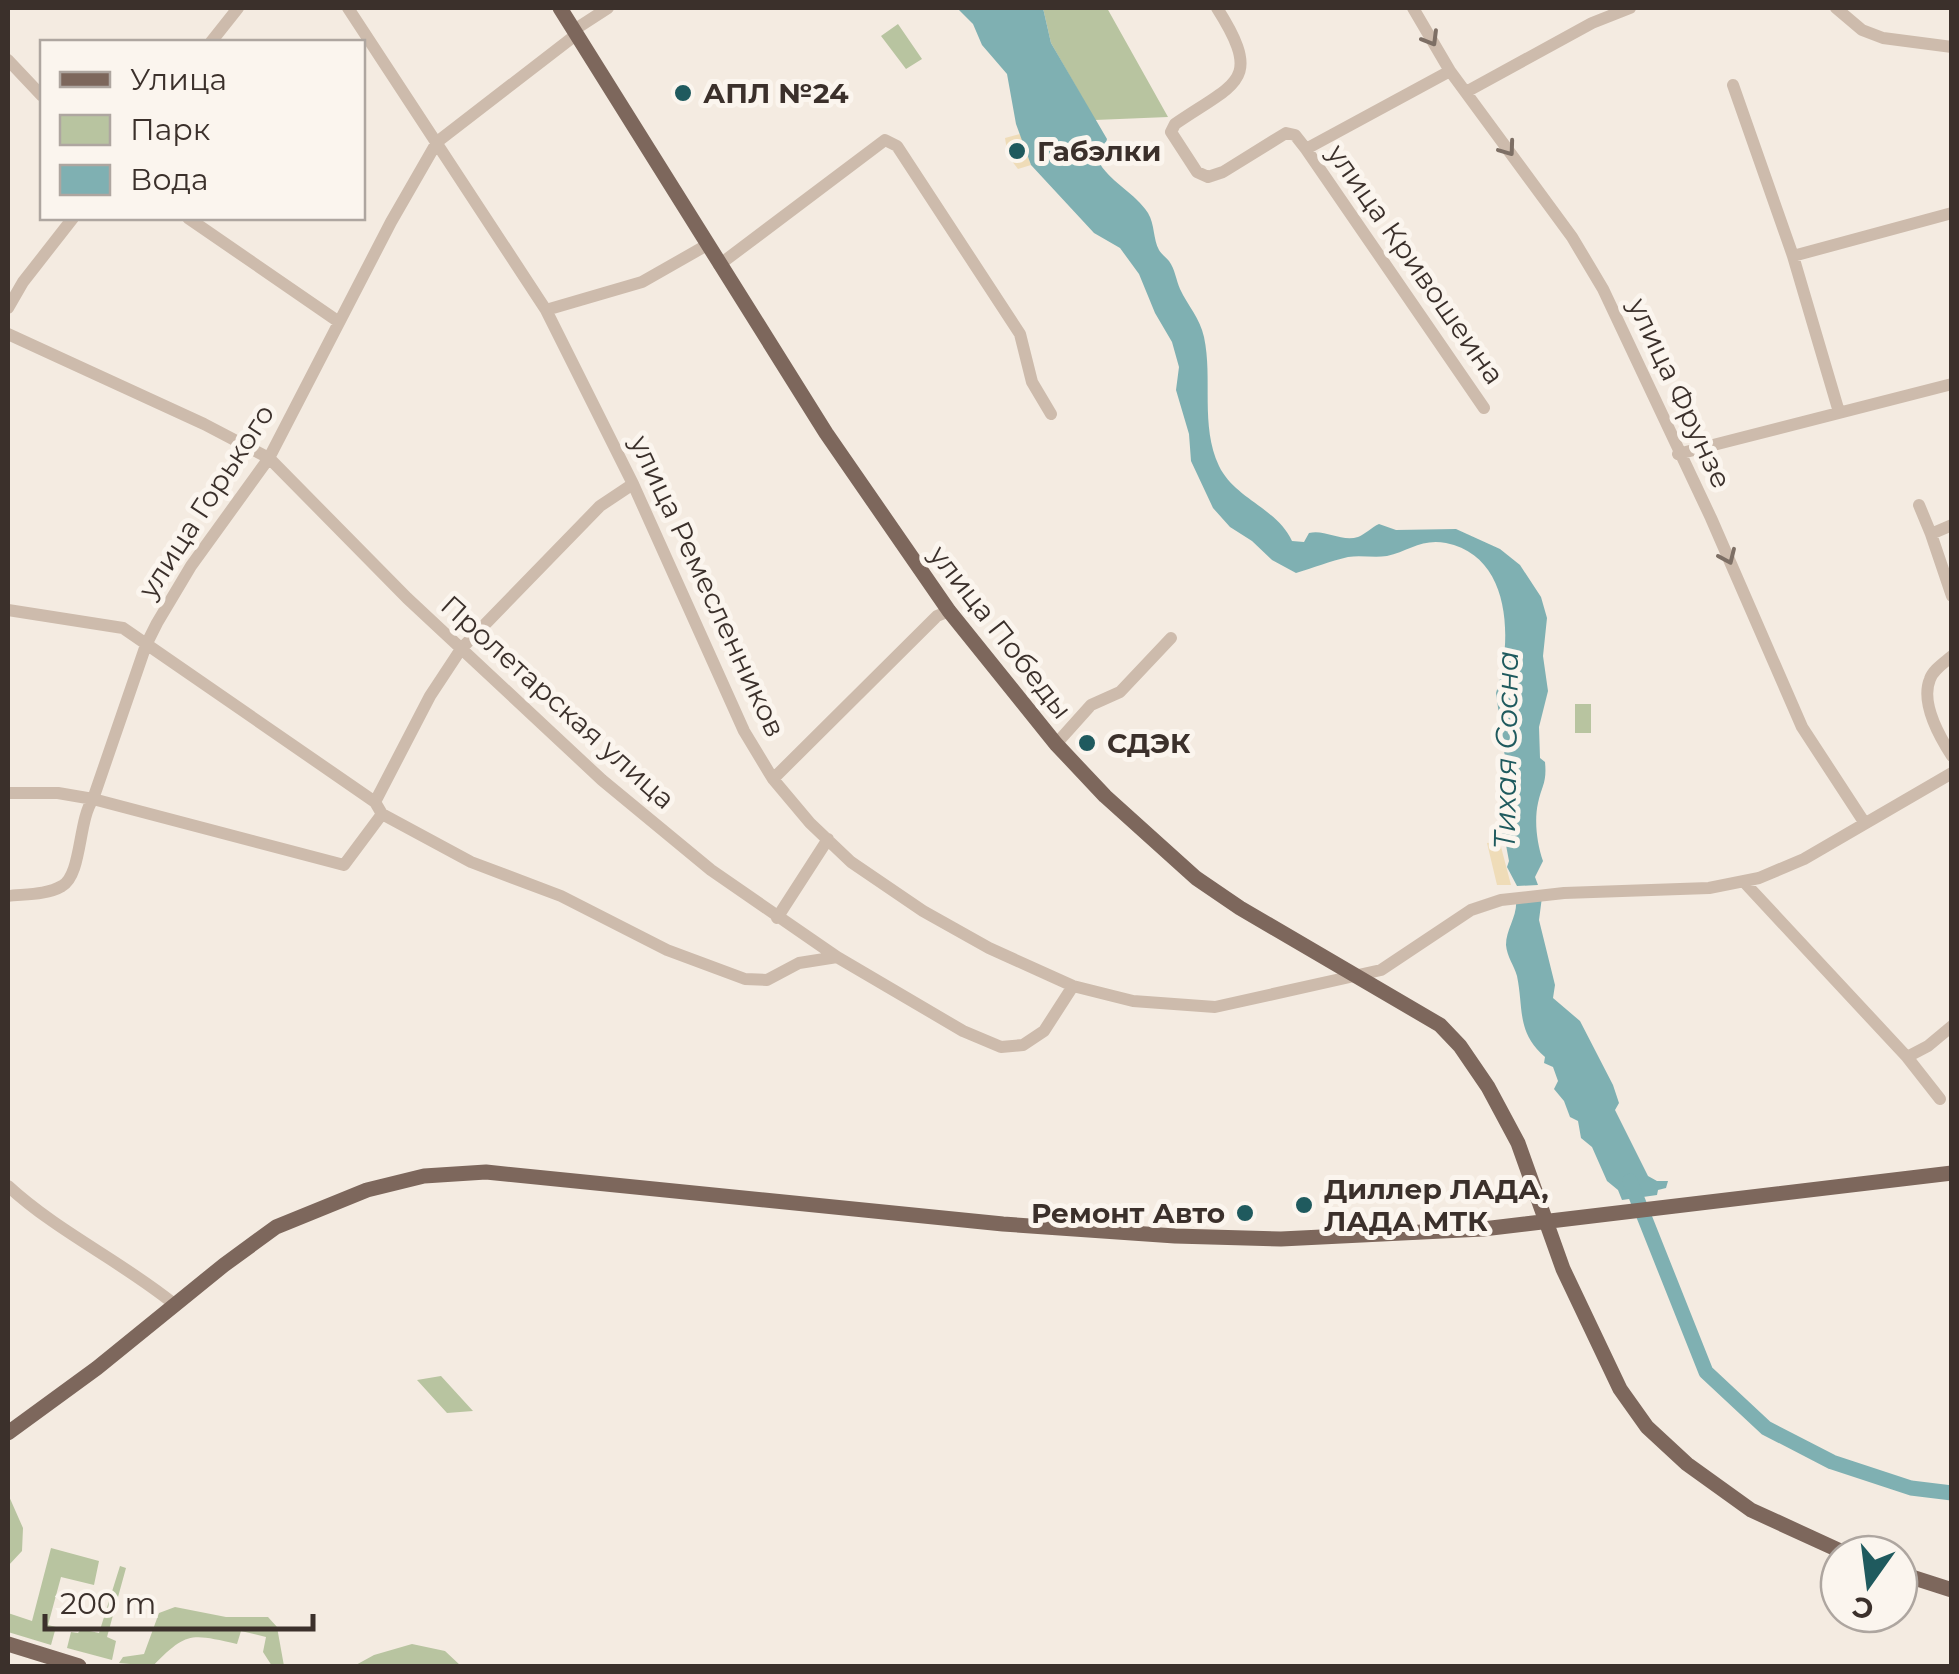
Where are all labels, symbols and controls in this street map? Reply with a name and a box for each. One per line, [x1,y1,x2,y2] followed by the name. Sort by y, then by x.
[1419,28,1438,46] one-way arrow
[40,40,365,220] legend
[130,61,227,98] text: Улица
[703,76,849,110] place label: АПЛ №24
[672,82,694,104] marker: АПЛ №24
[130,111,211,148] text: Парк
[1037,134,1161,168] place label: Габэлки
[1320,137,1512,391] street label: улица Кривошеина
[1496,138,1513,156] one-way arrow
[1006,140,1028,162] marker: Габэлки
[130,161,209,198] text: Вода
[1621,292,1739,494] street label: улица Фрунзе
[130,398,281,605] street label: улица Горького
[623,429,793,742] street label: улица Ремесленников
[922,537,1079,726] street label: улица Победы
[1716,547,1736,565] one-way arrow
[434,588,682,816] street label: Пролетарская улица
[1486,650,1526,850] water label: Тихая Сосна
[1107,726,1191,760] place label: СДЭК
[1076,732,1098,754] marker: СДЭК
[1324,1172,1549,1238] place label: Диллер ЛАДА, ЛАДА МТК
[1293,1194,1315,1216] marker: Диллер ЛАДА, ЛАДА МТК
[1031,1196,1225,1230] place label: Ремонт Авто
[1234,1202,1256,1224] marker: Ремонт Авто
[1819,1534,1919,1634] north arrow
[45,1569,312,1631] scale bar
[60,1585,156,1622] text: 200 m
[1849,1589,1877,1627] text: С

